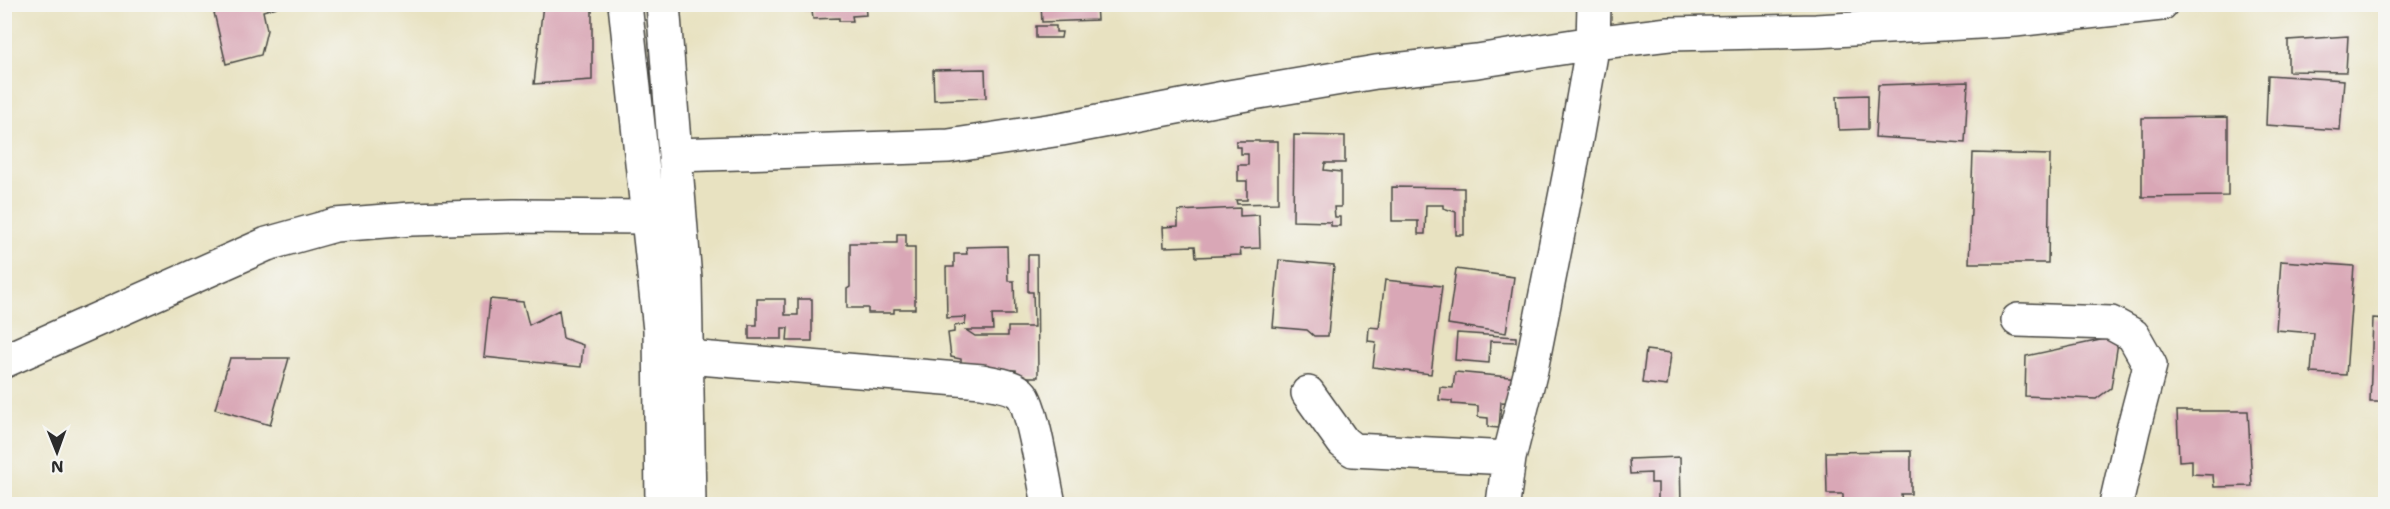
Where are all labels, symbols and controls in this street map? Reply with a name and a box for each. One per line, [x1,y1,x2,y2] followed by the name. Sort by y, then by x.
[27,422,87,482] north arrow
[51,456,64,477] text: N

